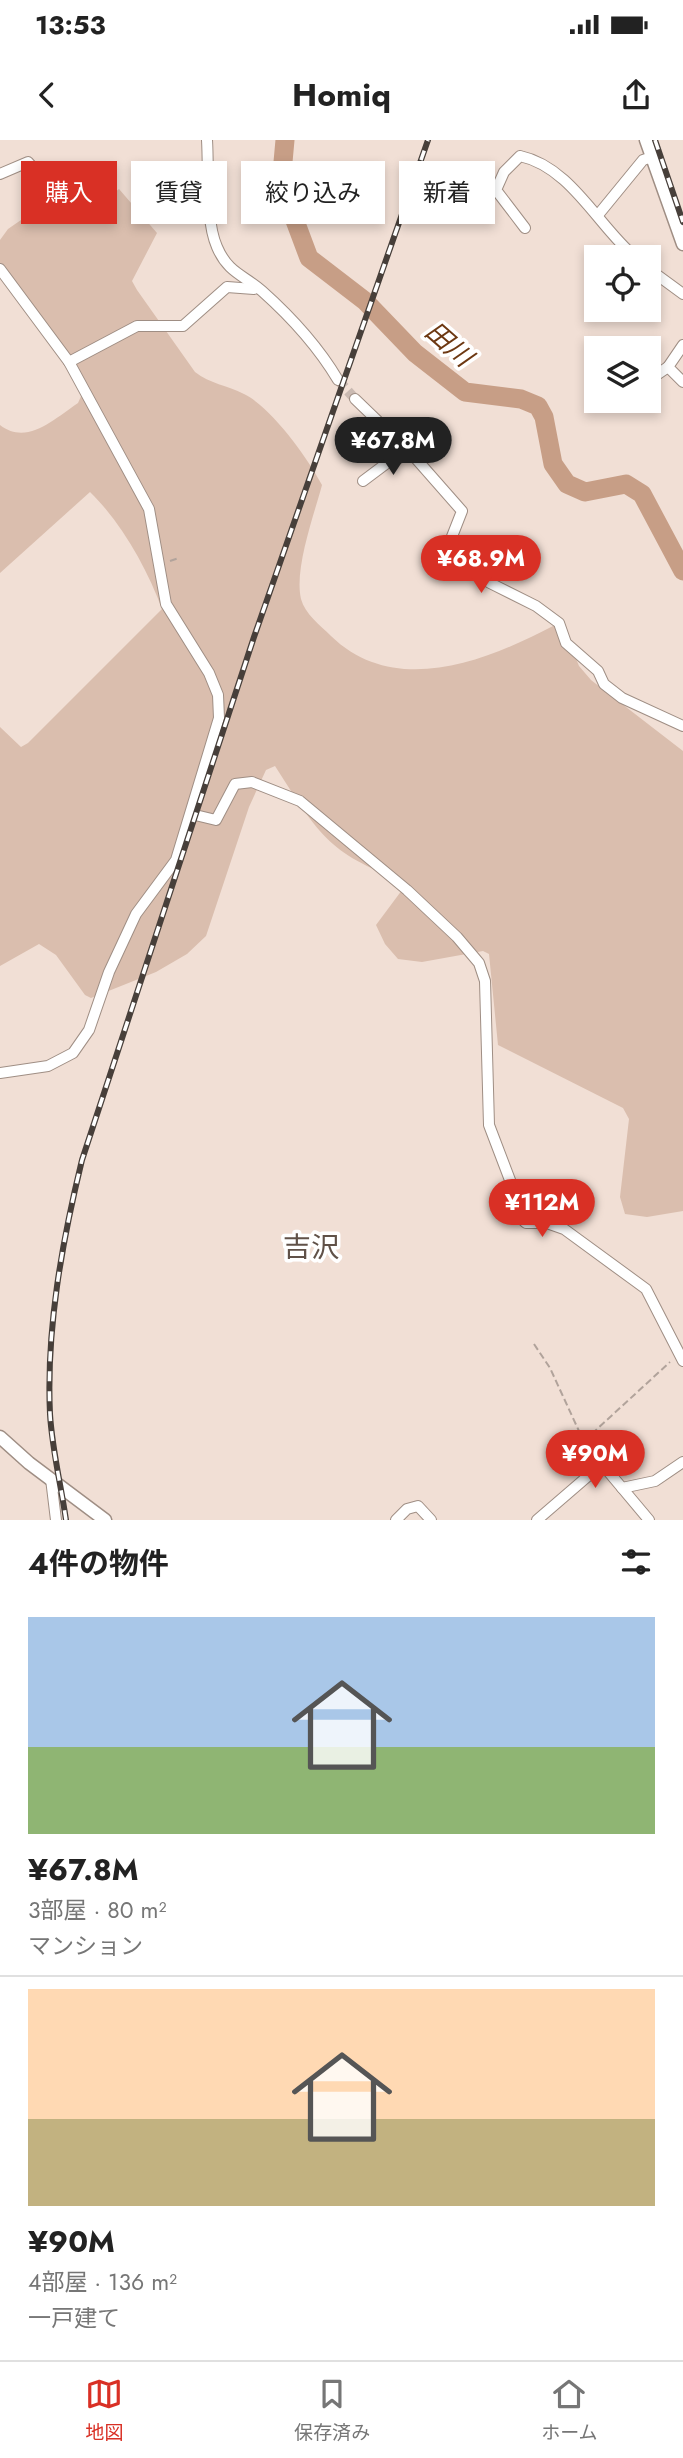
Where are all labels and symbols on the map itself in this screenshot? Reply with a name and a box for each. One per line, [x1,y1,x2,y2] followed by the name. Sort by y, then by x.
[417,313,483,377] water label: 田川
[336,418,450,477] pin: ¥67.8M
[424,536,538,595] pin: ¥68.9M
[493,1180,591,1239] pin: ¥112M
[283,1227,339,1268] district label: 吉沢
[554,1430,636,1490] pin: ¥90M

